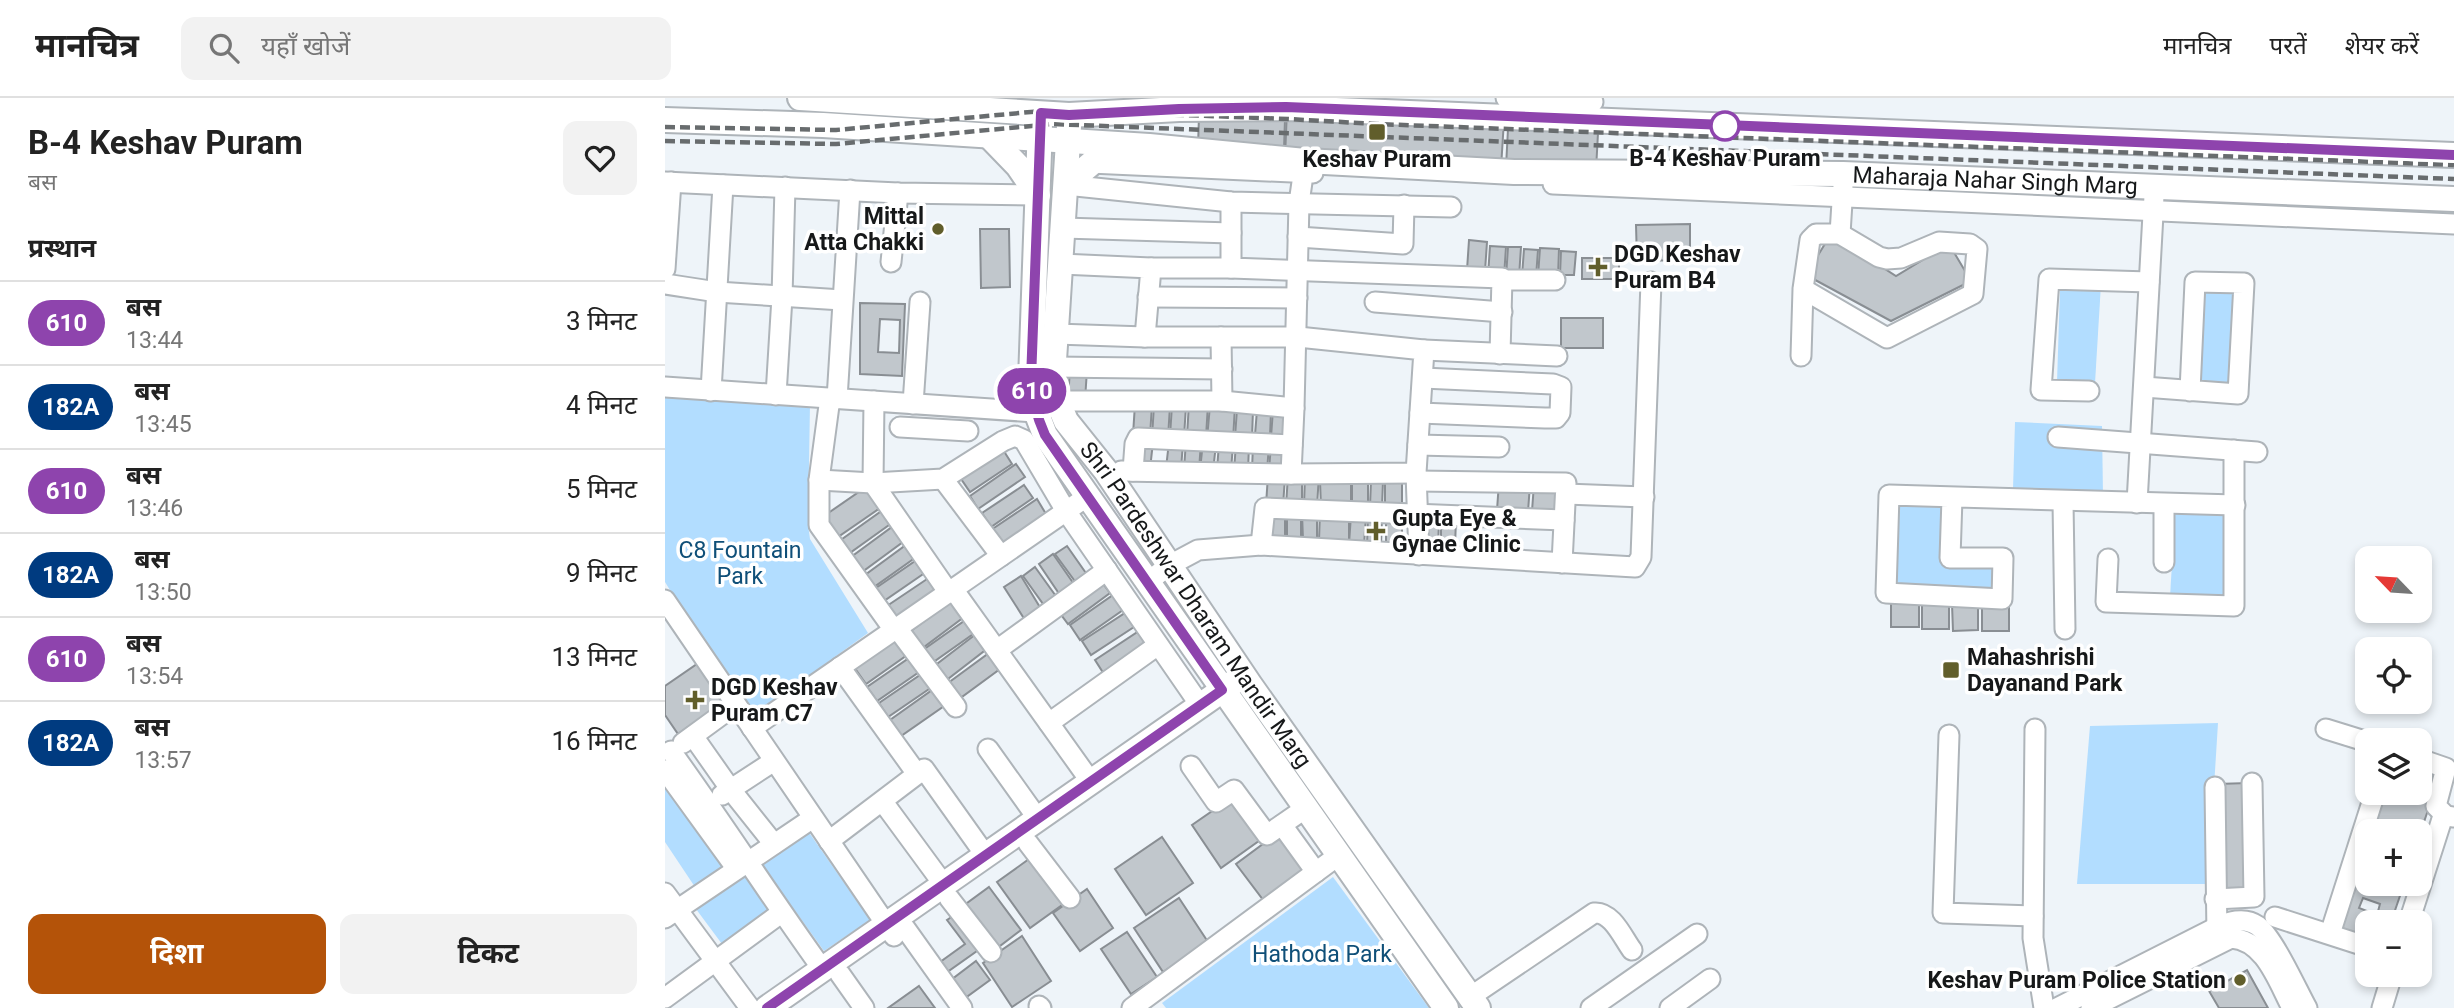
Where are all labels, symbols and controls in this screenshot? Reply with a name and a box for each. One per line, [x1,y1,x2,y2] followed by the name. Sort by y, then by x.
[181,17,671,80] search box
[35,26,139,65] text: मानचित्र
[205,29,243,67] icon: search
[261,31,350,61] text: यहाँ खोजें
[2163,32,2232,60] text: मानचित्र
[2270,32,2307,60] text: परतें
[2345,32,2419,60] text: शेयर करें
[1710,111,1740,141] marker: B-4 Keshav Puram
[563,121,637,195] button: heart
[1367,122,1387,142] marker: Keshav Puram
[28,123,303,162] text: B-4 Keshav Puram
[1629,145,1821,172] place label: B-4 Keshav Puram
[1303,146,1451,173] place label: Keshav Puram
[1852,161,2138,200] street label: Maharaja Nahar Singh Marg
[28,169,57,196] text: बस
[804,203,924,256] place label: Mittal Atta Chakki
[930,221,946,237] marker: Mittal Atta Chakki
[28,233,96,263] text: प्रस्थान
[1614,241,1741,294] place label: DGD Keshav Puram B4
[1588,257,1608,277] marker: DGD Keshav Puram B4
[126,292,161,322] text: बस
[566,306,637,336] text: 3 मिनट
[46,309,87,337] text: 610
[126,327,183,354] text: 13:44
[992,368,1072,414] line badge: 610
[134,376,170,406] text: बस
[1011,377,1053,405] text: 610
[566,390,637,420] text: 4 मिनट
[42,393,99,421] text: 182A
[134,411,192,438] text: 13:45
[1074,437,1317,773] street label: Shri Pardeshwar Dharam Mandir Marg
[126,460,161,490] text: बस
[566,474,637,504] text: 5 मिनट
[46,477,87,505] text: 610
[126,495,183,522] text: 13:46
[1392,505,1521,558] place label: Gupta Eye & Gynae Clinic
[1366,521,1386,541] marker: Gupta Eye & Gynae Clinic
[679,537,801,590] park label: C8 Fountain Park
[134,544,170,574] text: बस
[2355,546,2433,623] north arrow
[2355,546,2432,987] map controls
[566,558,637,588] text: 9 मिनट
[42,561,99,589] text: 182A
[134,579,192,606] text: 13:50
[126,628,161,658] text: बस
[2355,637,2432,714] button: locate
[552,642,637,672] text: 13 मिनट
[1967,644,2123,697] place label: Mahashrishi Dayanand Park
[46,645,87,673] text: 610
[1941,660,1961,680] marker: Mahashrishi Dayanand Park
[126,663,183,690] text: 13:54
[711,674,838,727] place label: DGD Keshav Puram C7
[685,690,705,710] marker: DGD Keshav Puram C7
[134,712,170,742] text: बस
[552,726,637,756] text: 16 मिनट
[2355,728,2432,805] button: layers
[42,729,99,757] text: 182A
[134,747,192,774] text: 13:57
[2355,819,2432,896] button: +
[2355,910,2432,987] button: −
[28,914,326,994] button: दिशा
[340,914,637,994] button: टिकट
[1252,941,1392,968] park label: Hathoda Park
[1927,967,2226,994] place label: Keshav Puram Police Station
[2232,972,2248,988] marker: Keshav Puram Police Station

